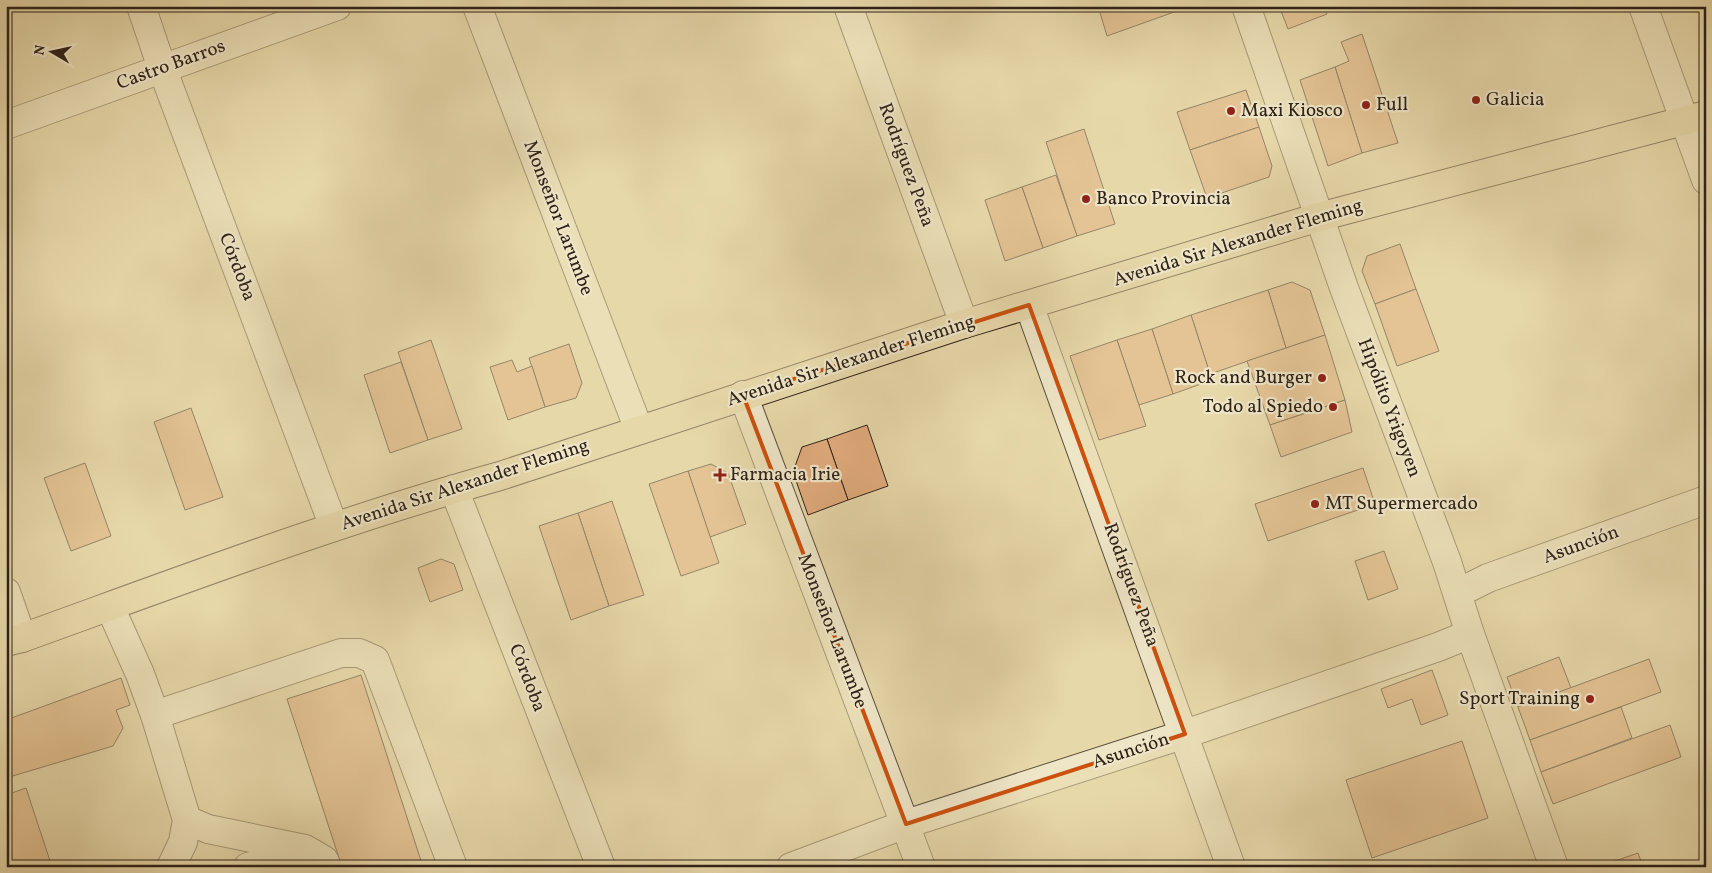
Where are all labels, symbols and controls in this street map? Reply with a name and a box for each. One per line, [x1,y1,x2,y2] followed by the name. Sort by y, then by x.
[28,28,78,78] north arrow
[113,33,229,97] street label: Castro Barros
[30,44,51,57] text: N
[1486,87,1544,113] place label: Galicia
[1376,92,1408,118] place label: Full
[1470,94,1482,106] marker: Galicia
[1241,98,1343,124] place label: Maxi Kiosco
[871,99,941,231] street label: Rodríguez Peña
[1360,99,1372,111] marker: Full
[1225,105,1237,117] marker: Maxi Kiosco
[516,137,600,299] street label: Monseñor Larumbe
[1096,186,1231,212] place label: Banco Provincia
[1080,193,1092,205] marker: Banco Provincia
[1110,193,1366,293] street label: Avenida Sir Alexander Fleming
[212,229,262,305] street label: Córdoba
[724,309,978,413] street label: Avenida Sir Alexander Fleming
[1351,335,1427,481] street label: Hipólito Yrigoyen
[1175,365,1312,391] place label: Rock and Burger
[1316,372,1328,384] marker: Rock and Burger
[1203,394,1323,420] place label: Todo al Spiedo
[1327,401,1339,413] marker: Todo al Spiedo
[338,433,592,537] street label: Avenida Sir Alexander Fleming
[730,462,840,488] place label: Farmacia Irie
[714,469,726,481] marker: Farmacia Irie
[1325,491,1478,517] place label: MT Supermercado
[1309,498,1321,510] marker: MT Supermercado
[1096,519,1166,651] street label: Rodríguez Peña
[1539,519,1623,571] street label: Asunción
[790,550,874,712] street label: Monseñor Larumbe
[502,640,552,716] street label: Córdoba
[1459,686,1580,712] place label: Sport Training
[1584,693,1596,705] marker: Sport Training
[1089,726,1173,776] street label: Asunción

